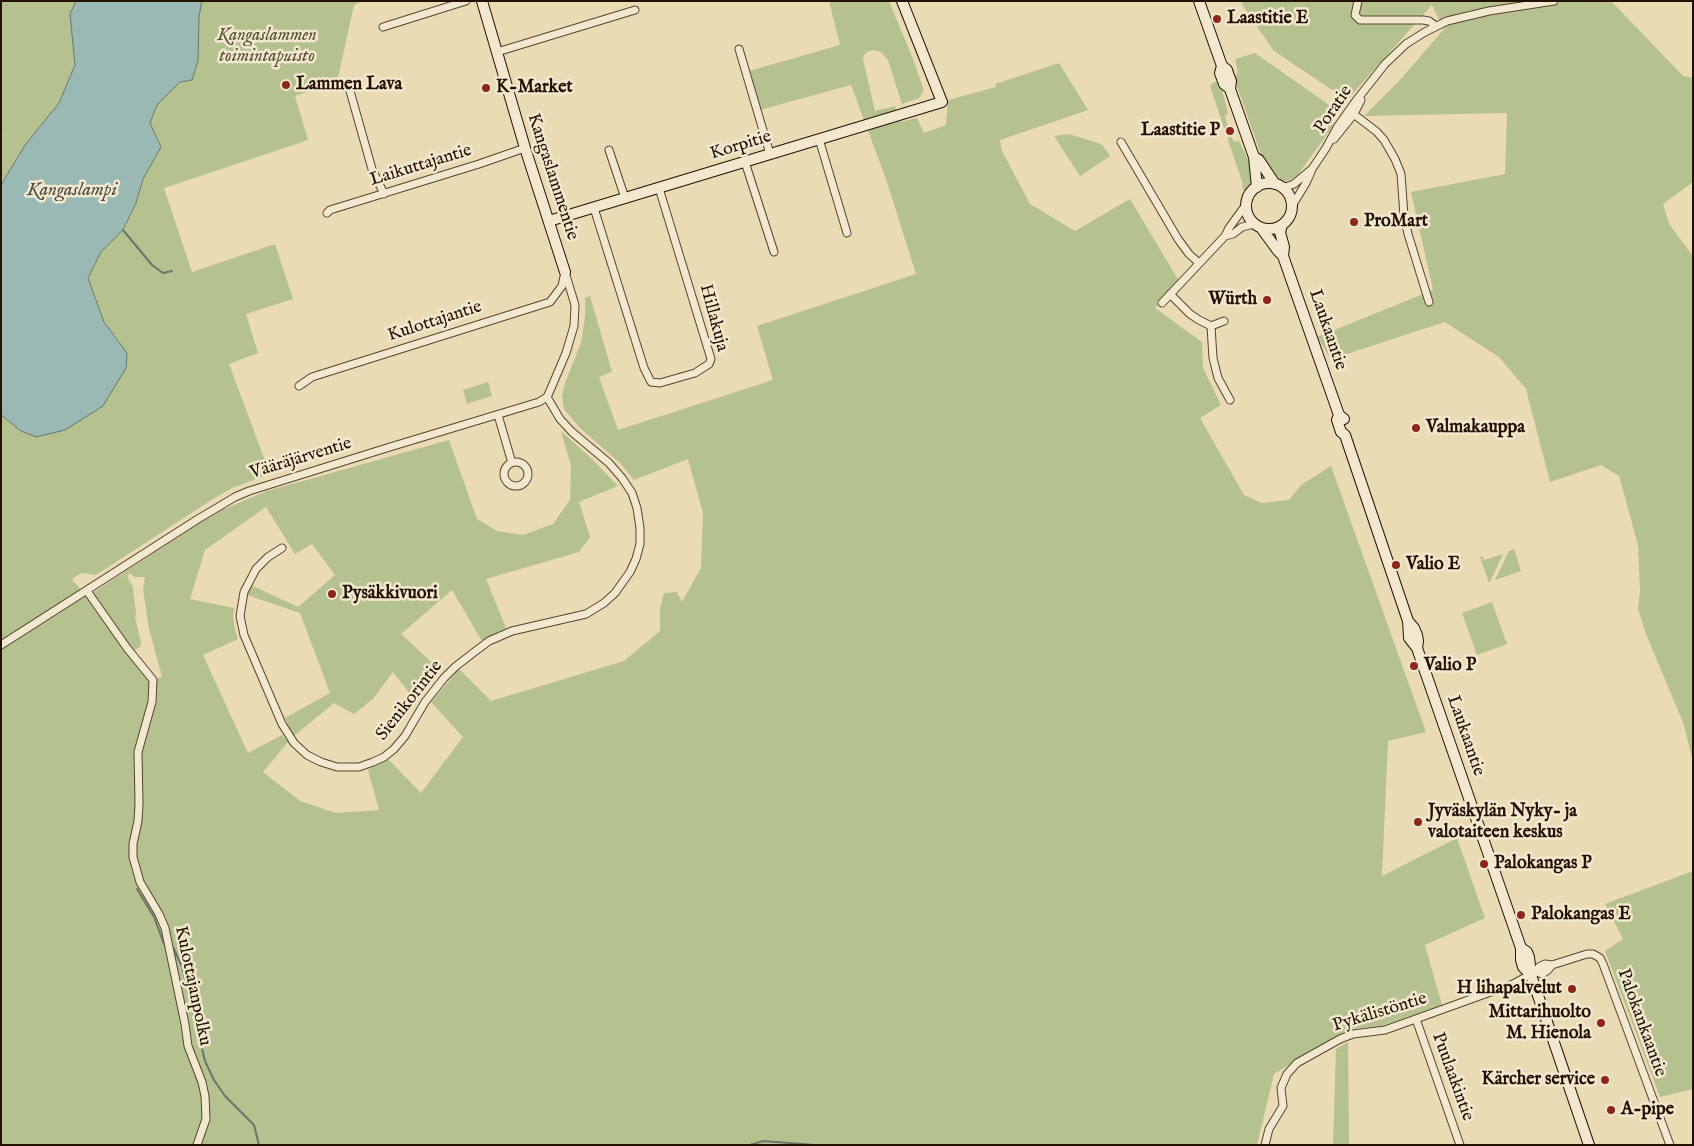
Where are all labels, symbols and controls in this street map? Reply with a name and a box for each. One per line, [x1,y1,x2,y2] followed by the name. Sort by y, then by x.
[1227,8,1308,30] place label: Laastitie E
[1211,13,1223,25] marker: Laastitie E
[217,25,317,68] park label: Kangaslammen toimintapuisto
[296,74,402,96] place label: Lammen Lava
[496,77,573,99] place label: K-Market
[280,79,292,91] marker: Lammen Lava
[480,82,492,94] marker: K-Market
[1310,82,1358,138] street label: Poratie
[521,111,583,243] street label: Kangaslammentie
[1141,120,1220,142] place label: Laastitie P
[1224,125,1236,137] marker: Laastitie P
[708,126,774,166] street label: Korpitie
[368,140,474,192] street label: Laikuttajantie
[27,180,117,202] water label: Kangaslampi
[1364,211,1428,233] place label: ProMart
[1348,216,1360,228] marker: ProMart
[694,282,732,354] street label: Hillakuja
[1303,287,1351,373] street label: Laukaantie
[1208,289,1257,311] place label: Würth
[1261,294,1273,306] marker: Würth
[385,297,485,347] street label: Kulottajantie
[1426,417,1525,439] place label: Valmakauppa
[1410,422,1422,434] marker: Valmakauppa
[248,433,354,485] street label: Vääräjärventie
[1406,554,1460,576] place label: Valio E
[1390,559,1402,571] marker: Valio E
[342,583,438,605] place label: Pysäkkivuori
[326,588,338,600] marker: Pysäkkivuori
[1424,655,1476,677] place label: Valio P
[372,657,448,745] street label: Sienikorintie
[1408,660,1420,672] marker: Valio P
[1441,693,1489,779] street label: Laukaantie
[1428,801,1577,844] place label: Jyväskylän Nyky- ja valotaiteen keskus
[1412,816,1424,828] marker: Jyväskylän Nyky- ja valotaiteen keskus
[1494,853,1592,875] place label: Palokangas P
[1478,858,1490,870] marker: Palokangas P
[1531,904,1631,926] place label: Palokangas E
[1515,909,1527,921] marker: Palokangas E
[169,924,215,1048] street label: Kulottajanpolku
[1611,966,1671,1080] street label: Palokankaantie
[1457,978,1562,1000] place label: H lihapalvelut
[1566,983,1578,995] marker: H lihapalvelut
[1330,988,1430,1038] street label: Pykälistöntie
[1489,1002,1591,1044] place label: Mittarihuolto M. Hienola
[1595,1017,1607,1029] marker: Mittarihuolto M. Hienola
[1426,1030,1478,1124] street label: Puulaakintie
[1482,1069,1595,1091] place label: Kärcher service
[1599,1074,1611,1086] marker: Kärcher service
[1621,1099,1674,1121] place label: A-pipe
[1605,1104,1617,1116] marker: A-pipe

